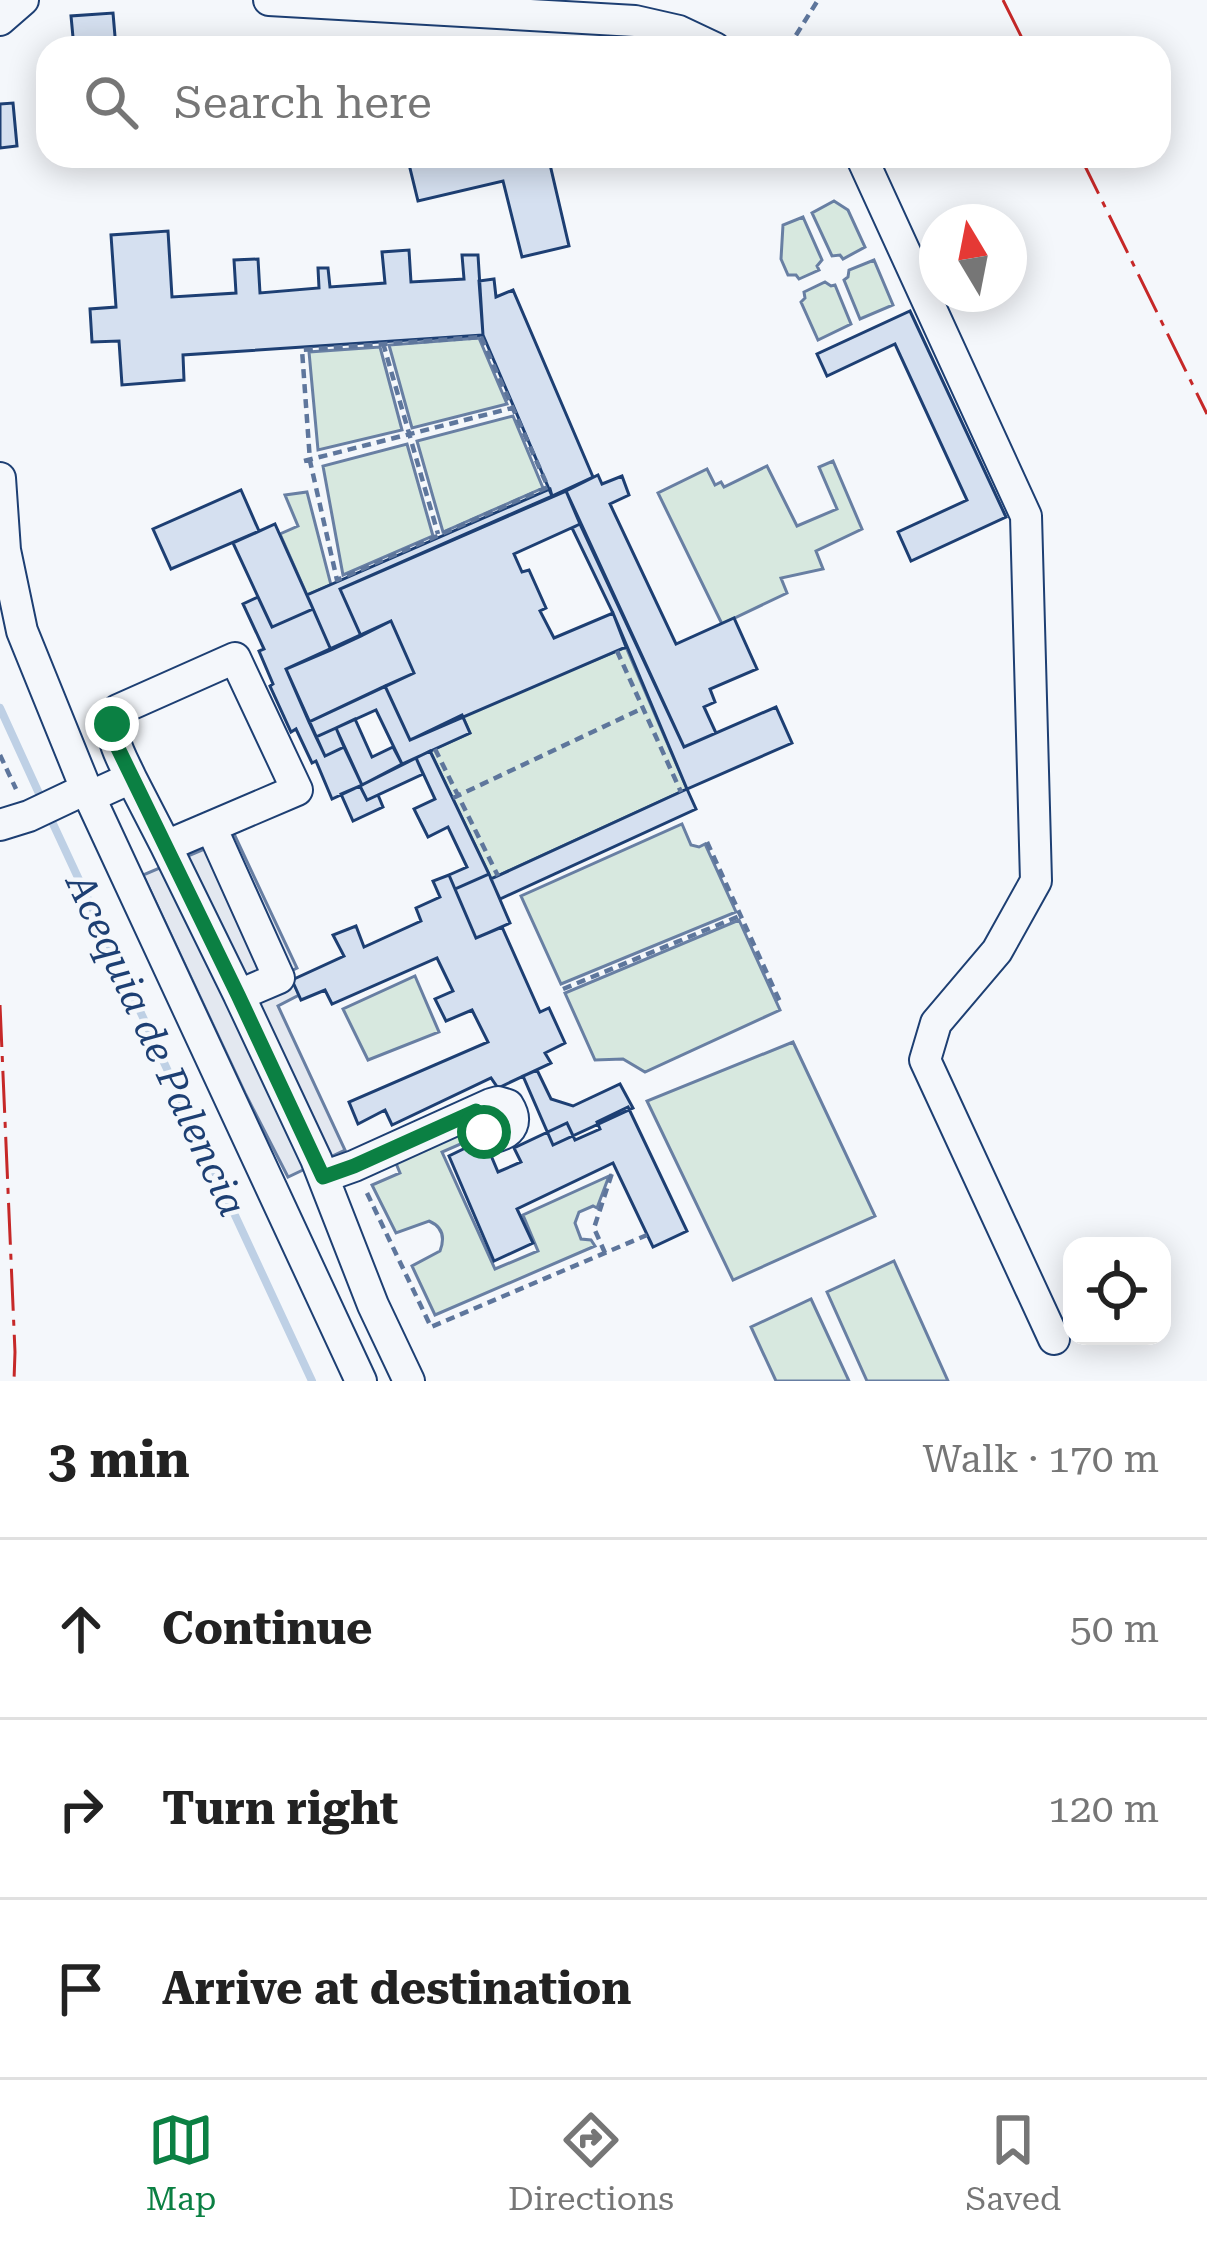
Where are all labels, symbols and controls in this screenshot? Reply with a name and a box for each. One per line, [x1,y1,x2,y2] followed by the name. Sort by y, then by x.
[36,36,1171,168] search box
[78,69,144,135] icon: search
[174,76,432,129] text: Search here
[919,204,1027,312] north arrow
[85,697,139,751] route end
[56,865,256,1223] water label: Acequia de Palencia
[457,1105,511,1159] route start
[1063,1237,1171,1345] map controls
[1063,1237,1171,1345] button: locate
[48,1430,190,1489] text: 3 min
[923,1436,1159,1482] text: Walk · 170 m
[48,1596,114,1662] icon: ahead
[162,1602,373,1655] text: Continue
[1070,1606,1159,1652] text: 50 m
[48,1776,114,1842] icon: right
[162,1782,398,1835] text: Turn right
[1048,1786,1159,1832] text: 120 m
[48,1956,114,2022] icon: arrive
[162,1962,631,2015] text: Arrive at destination
[146,2107,216,2218] tab: Map
[508,2107,674,2218] tab: Directions
[966,2107,1061,2218] tab: Saved

